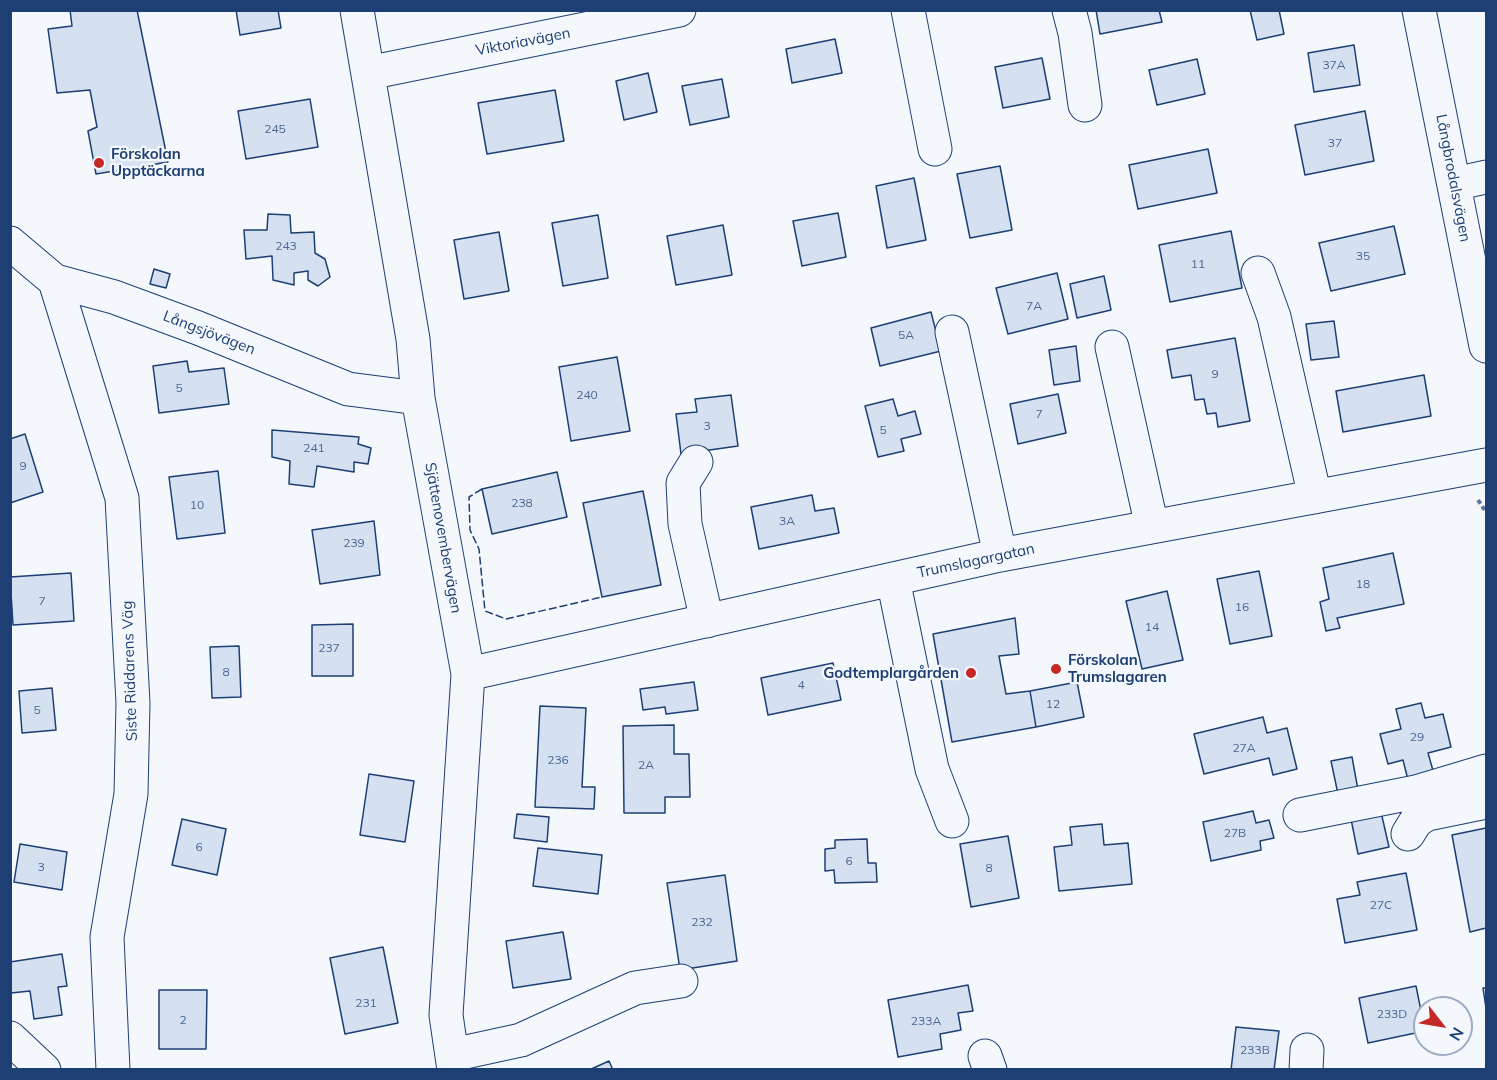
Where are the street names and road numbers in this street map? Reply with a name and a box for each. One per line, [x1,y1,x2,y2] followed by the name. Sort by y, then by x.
[474,24,572,60] street label: Viktoriavägen
[1432,113,1474,243] street label: Långbrodalsvägen
[160,307,258,359] street label: Långsjövägen
[421,461,465,615] street label: Sjättenovembervägen
[916,540,1036,582] street label: Trumslagargatan
[119,600,141,742] street label: Siste Riddarens Väg

